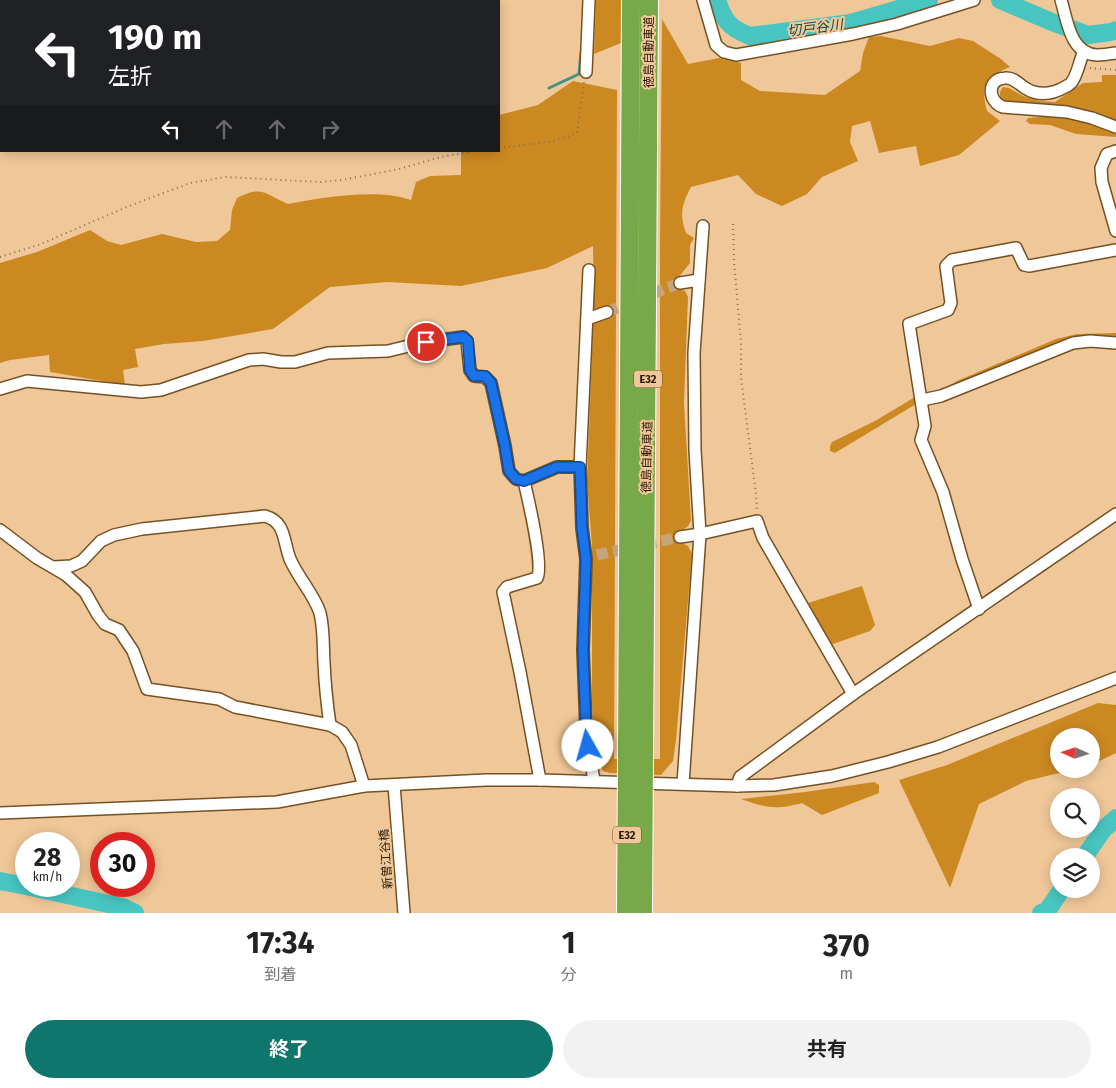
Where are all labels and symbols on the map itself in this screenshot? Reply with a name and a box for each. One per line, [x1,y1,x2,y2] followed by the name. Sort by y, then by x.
[642,16,656,88] street label: 徳島自動車道
[786,16,846,40] water label: 切戸谷川
[405,321,447,363] pin
[634,370,662,388] road number: E32
[639,421,655,493] street label: 徳島自動車道
[561,719,613,771] position arrow
[1050,728,1100,778] north arrow
[613,826,641,844] road number: E32
[377,829,395,889] street label: 新曽江谷橋
[90,832,155,897] speed limit sign: 30

